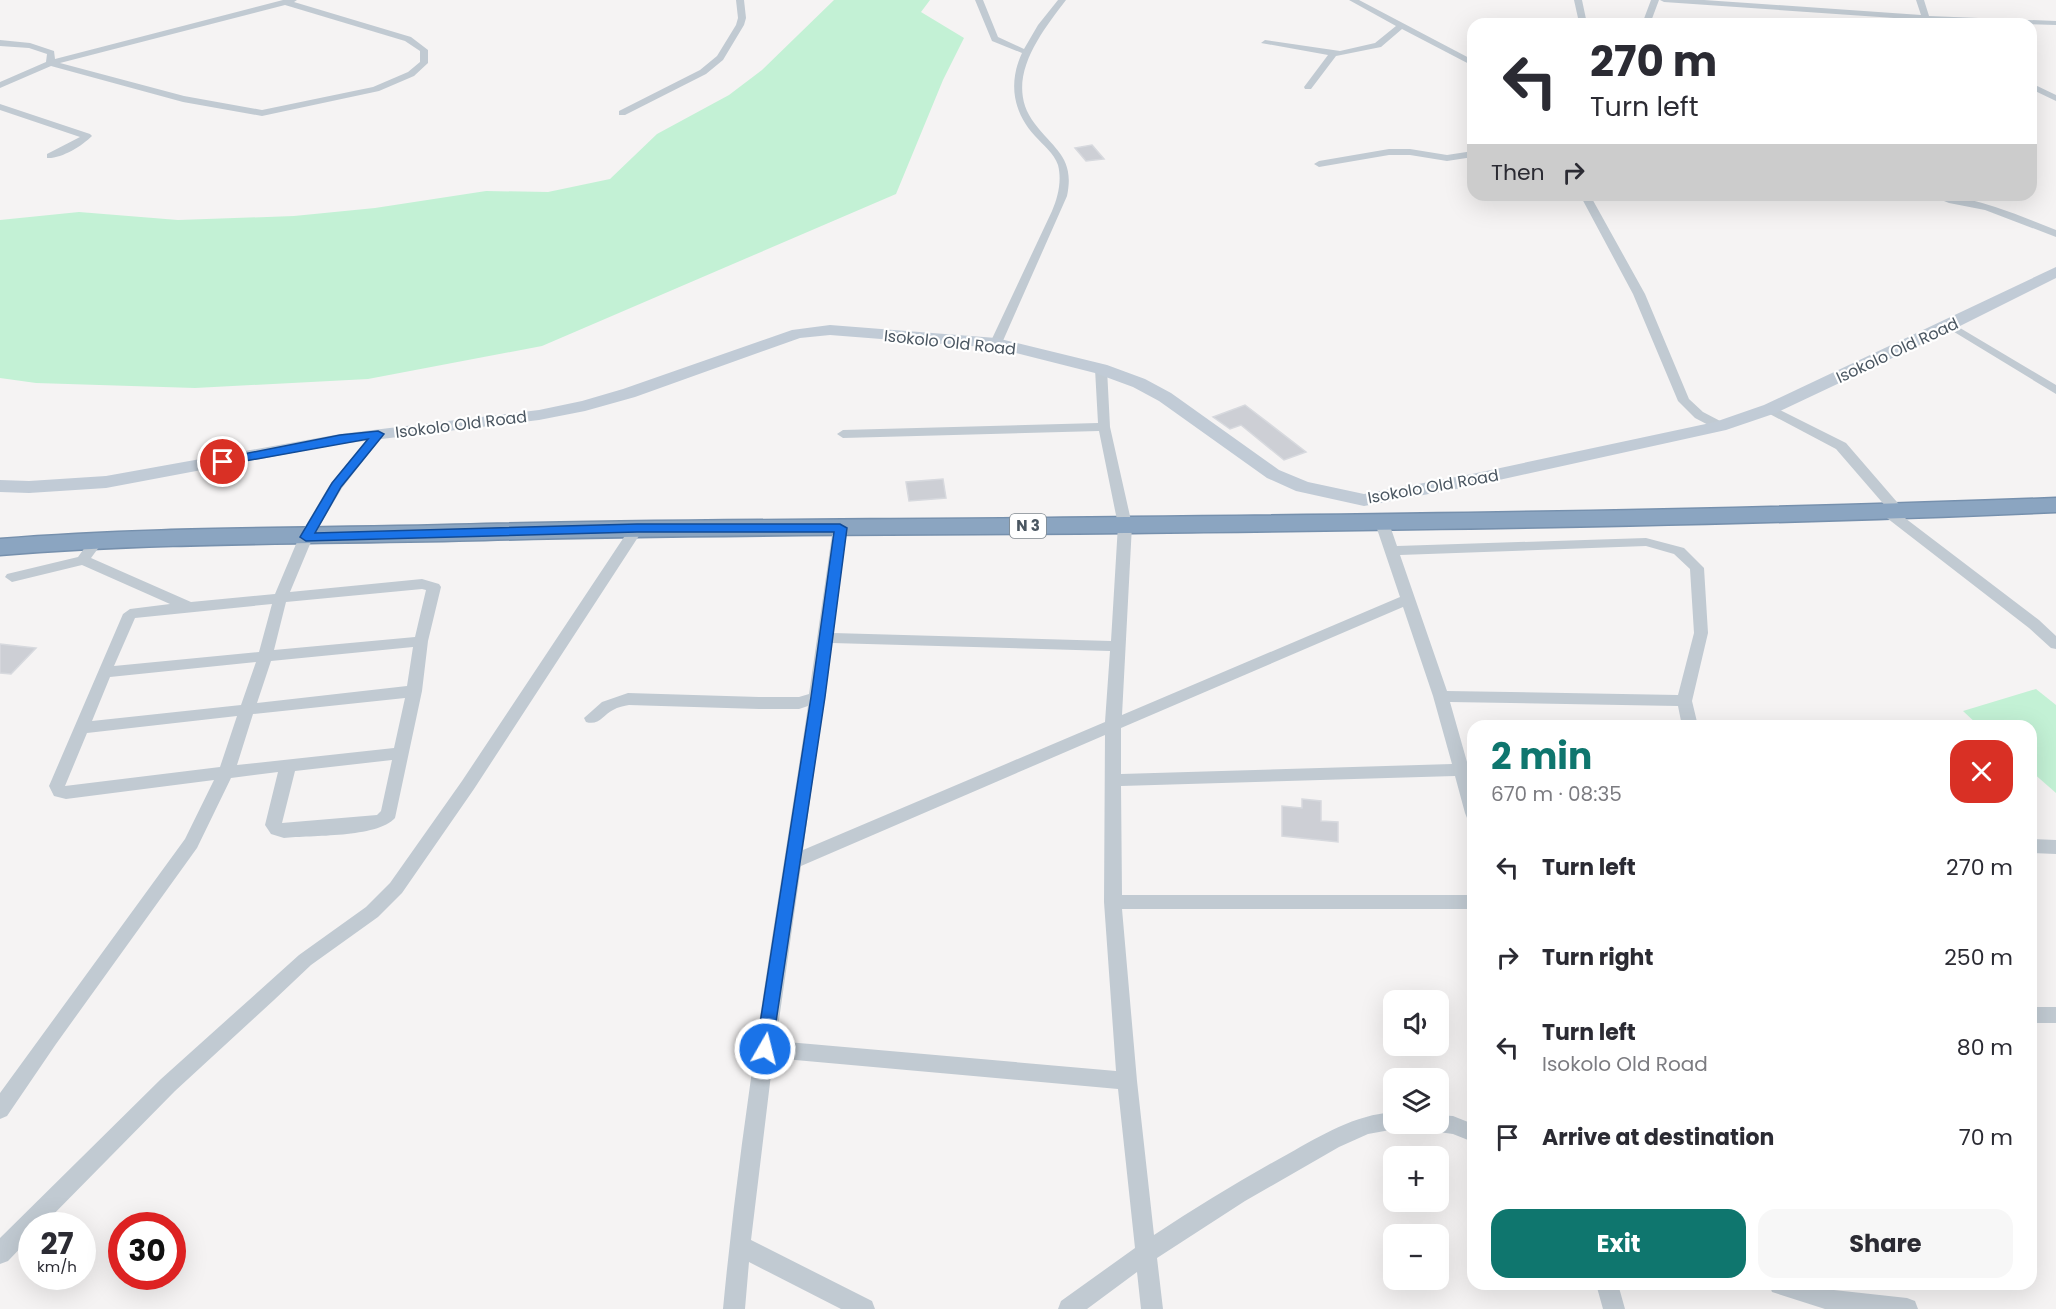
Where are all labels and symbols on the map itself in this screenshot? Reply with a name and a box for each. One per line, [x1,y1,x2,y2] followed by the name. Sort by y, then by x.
[1832,312,1962,389] street label: Isokolo Old Road
[883,324,1017,361] street label: Isokolo Old Road
[394,405,528,444] street label: Isokolo Old Road
[197,436,248,487] pin
[1366,464,1500,509] street label: Isokolo Old Road
[1010,514,1046,538] road number: N 3
[733,1017,797,1081] position arrow
[108,1212,186,1290] speed limit sign: 30

